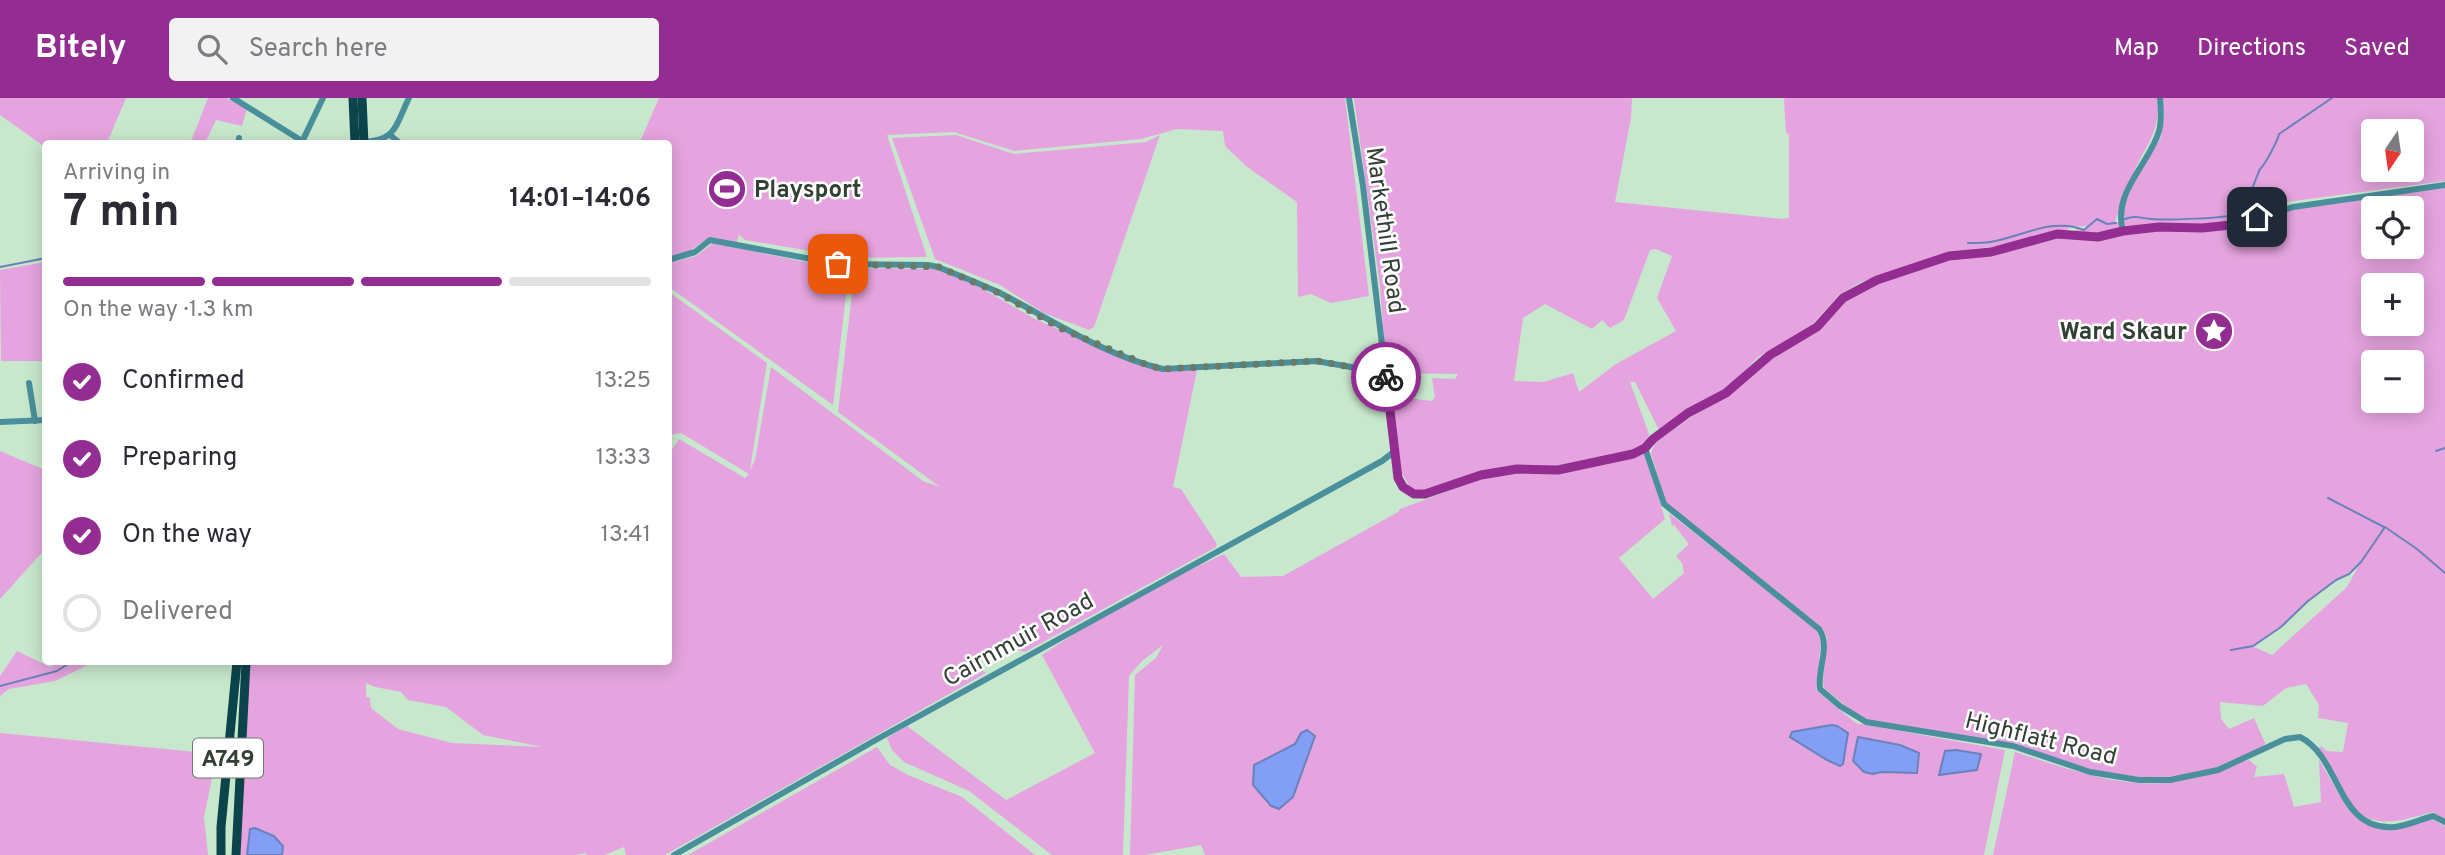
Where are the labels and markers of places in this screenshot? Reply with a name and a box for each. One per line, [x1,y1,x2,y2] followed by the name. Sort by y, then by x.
[706,168,748,210] sports icon: Playsport
[754,176,861,206] place label: Playsport
[2227,187,2287,247] pin
[808,234,868,294] pin
[2193,310,2235,352] place icon: Ward Skaur
[2060,318,2187,348] place label: Ward Skaur

